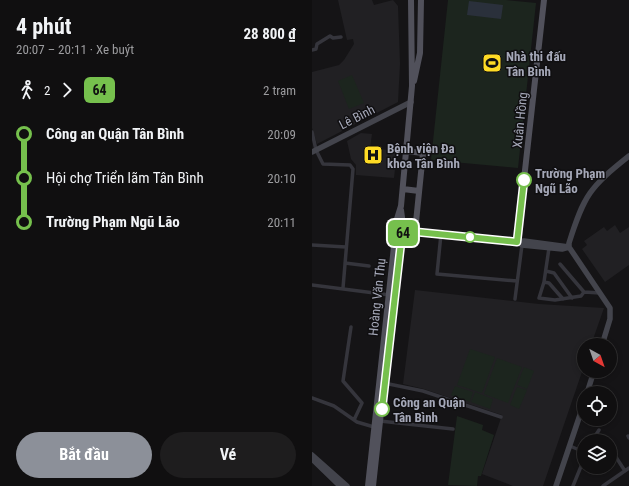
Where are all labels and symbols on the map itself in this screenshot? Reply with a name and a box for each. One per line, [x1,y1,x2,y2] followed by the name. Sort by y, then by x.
[506,49,566,79] place label: Nhà thi đấu Tân Bình
[481,52,503,74] sports icon: Nhà thi đấu Tân Bình
[510,91,530,149] street label: Xuân Hồng
[337,102,377,132] street label: Lê Bình
[387,141,460,171] place label: Bệnh viện Đa khoa Tân Bình
[362,144,384,166] hospital icon: Bệnh viện Đa khoa Tân Bình
[535,166,605,196] place label: Trường Phạm Ngũ Lão
[516,172,532,188] marker: Trường Phạm Ngũ Lão
[385,220,421,246] line badge: 64
[464,231,476,243] unlabelled marker
[365,257,389,337] street label: Hoàng Văn Thụ
[577,338,617,378] north arrow
[393,395,465,425] place label: Công an Quận Tân Bình
[374,401,390,417] marker: Công an Quận Tân Bình

